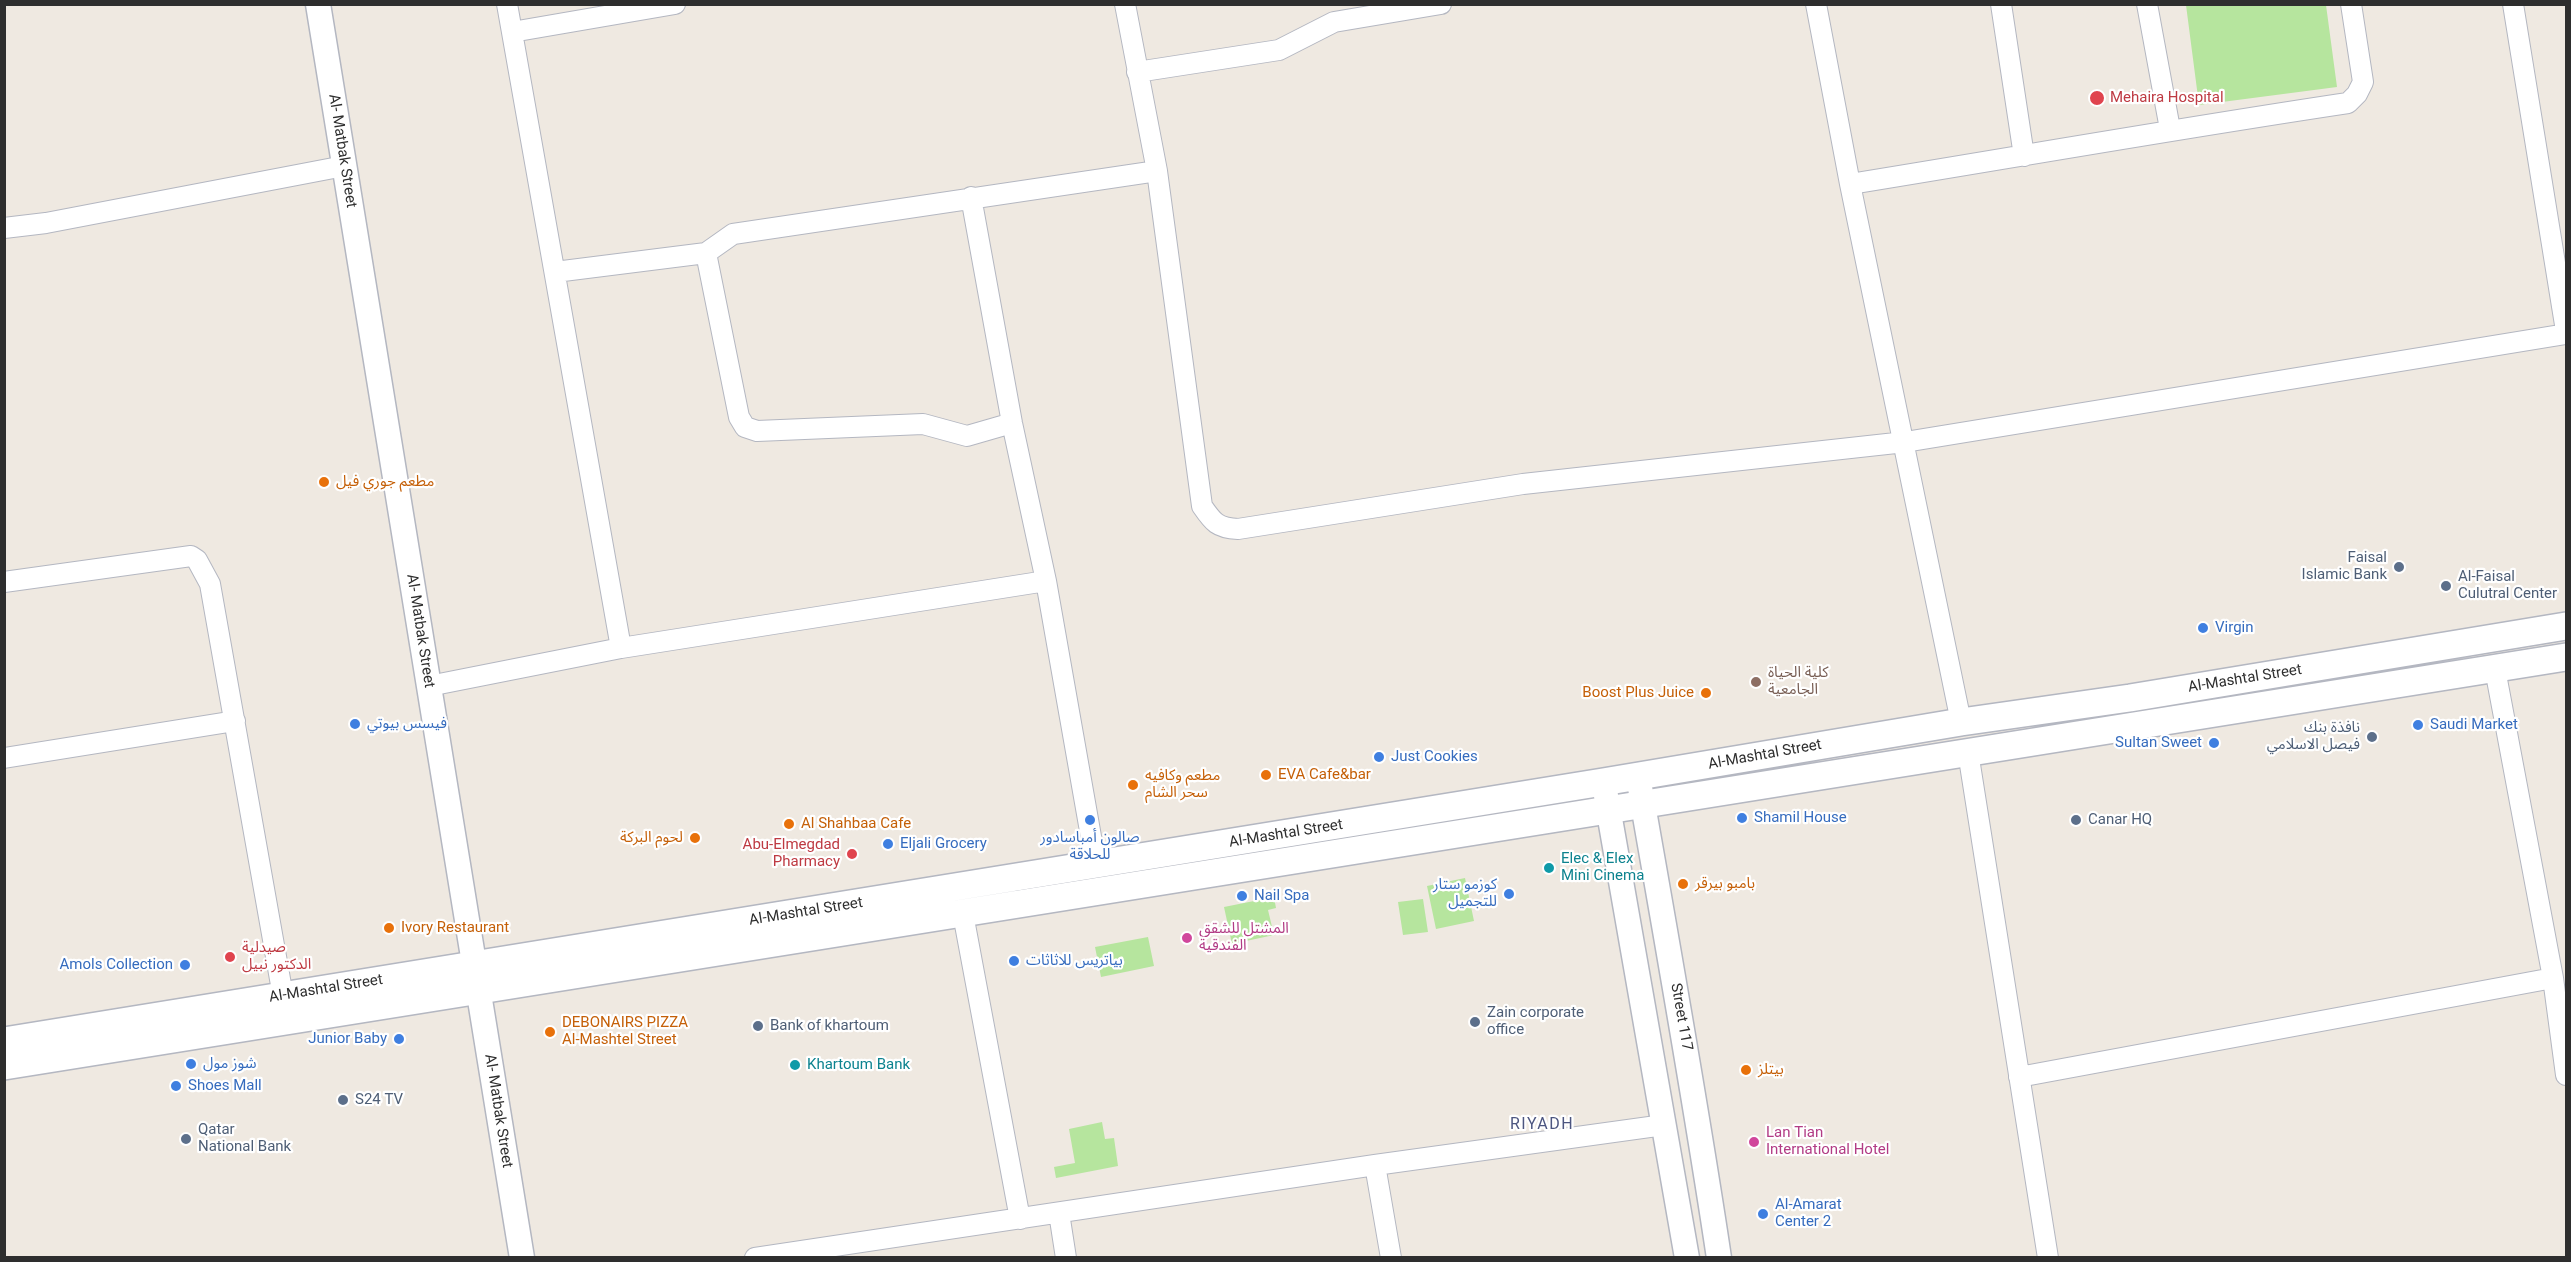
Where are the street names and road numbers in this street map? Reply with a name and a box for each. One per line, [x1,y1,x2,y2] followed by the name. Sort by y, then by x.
[324,93,360,209] street label: Al- Matbak Street
[402,573,438,689] street label: Al- Matbak Street
[2187,661,2303,697] street label: Al-Mashtal Street
[1707,736,1823,774] street label: Al-Mashtal Street
[1228,816,1344,852] street label: Al-Mashtal Street
[748,894,864,930] street label: Al-Mashtal Street
[268,971,384,1007] street label: Al-Mashtal Street
[1666,982,1696,1052] street label: Street 117
[480,1053,516,1169] street label: Al- Matbak Street

